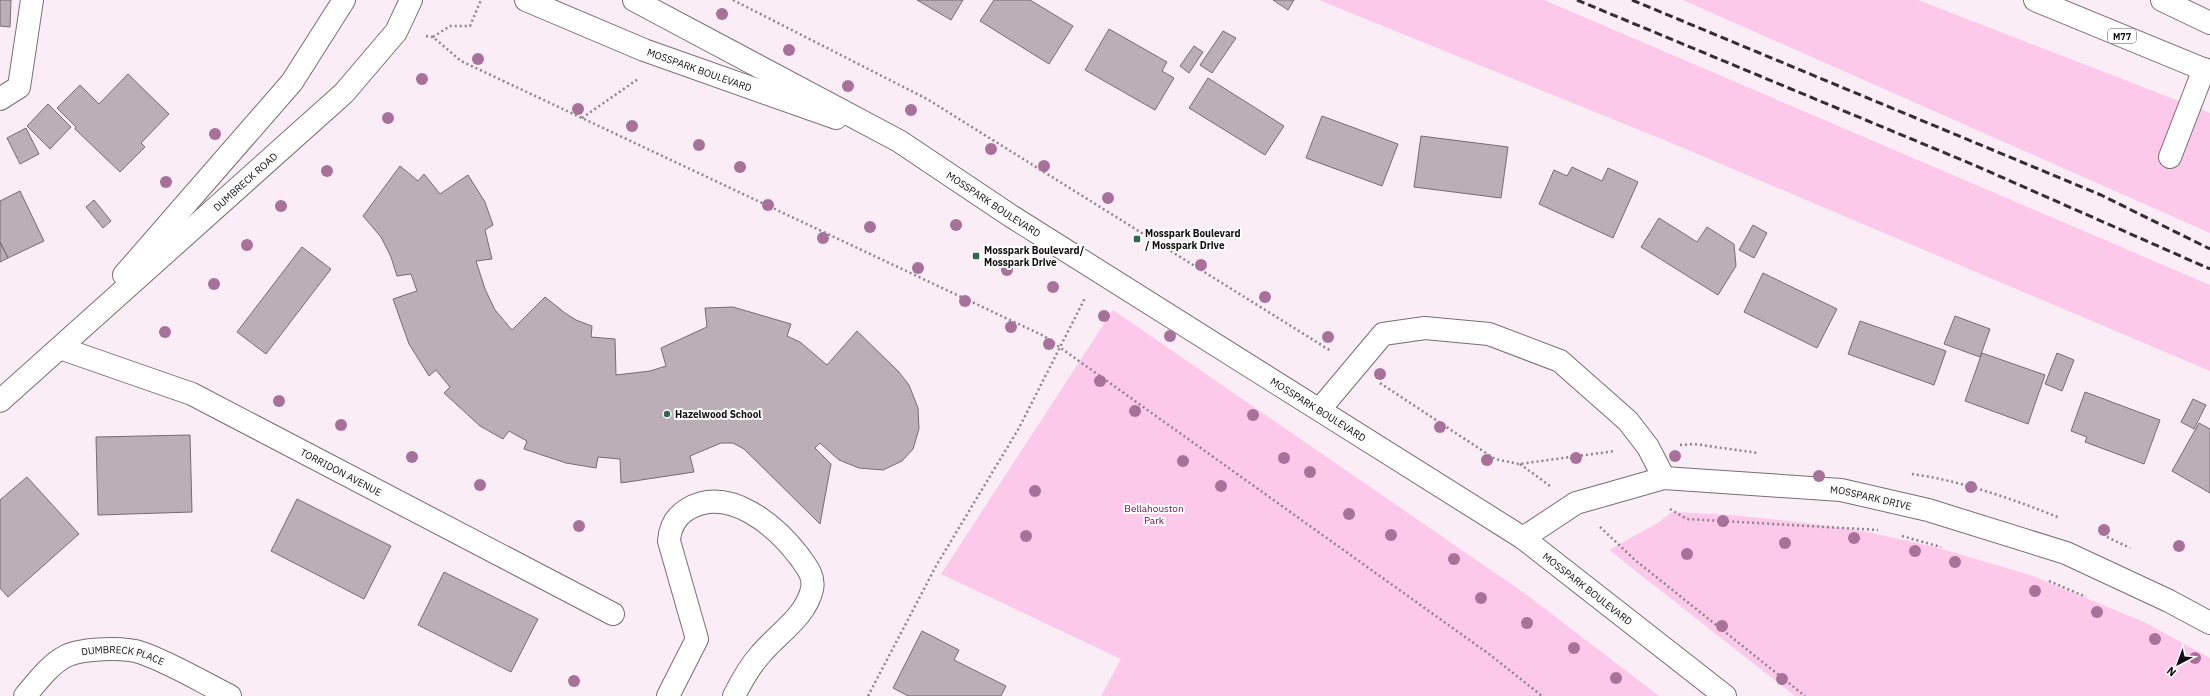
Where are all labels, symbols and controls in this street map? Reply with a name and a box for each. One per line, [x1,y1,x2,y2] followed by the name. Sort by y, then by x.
[2108,29,2136,43] road number: M77
[645,45,754,94] street label: MOSSPARK BOULEVARD
[210,149,280,214] street label: DUMBRECK ROAD
[944,168,1044,240] street label: MOSSPARK BOULEVARD
[1145,227,1241,252] place label: Mosspark Boulevard / Mosspark Drive
[1132,234,1142,244] marker: Mosspark Boulevard / Mosspark Drive
[984,244,1085,269] place label: Mosspark Boulevard/ Mosspark Drive
[971,251,981,261] marker: Mosspark Boulevard/ Mosspark Drive
[1268,374,1369,444] street label: MOSSPARK BOULEVARD
[675,408,761,421] place label: Hazelwood School
[662,409,672,419] marker: Hazelwood School
[298,445,384,499] street label: TORRIDON AVENUE
[1830,483,1913,513] street label: MOSSPARK DRIVE
[1124,502,1184,527] park label: Bellahouston Park
[1540,550,1635,628] street label: MOSSPARK BOULEVARD
[80,643,167,668] street label: DUMBRECK PLACE
[2158,644,2198,684] north arrow
[2164,664,2179,679] text: N

